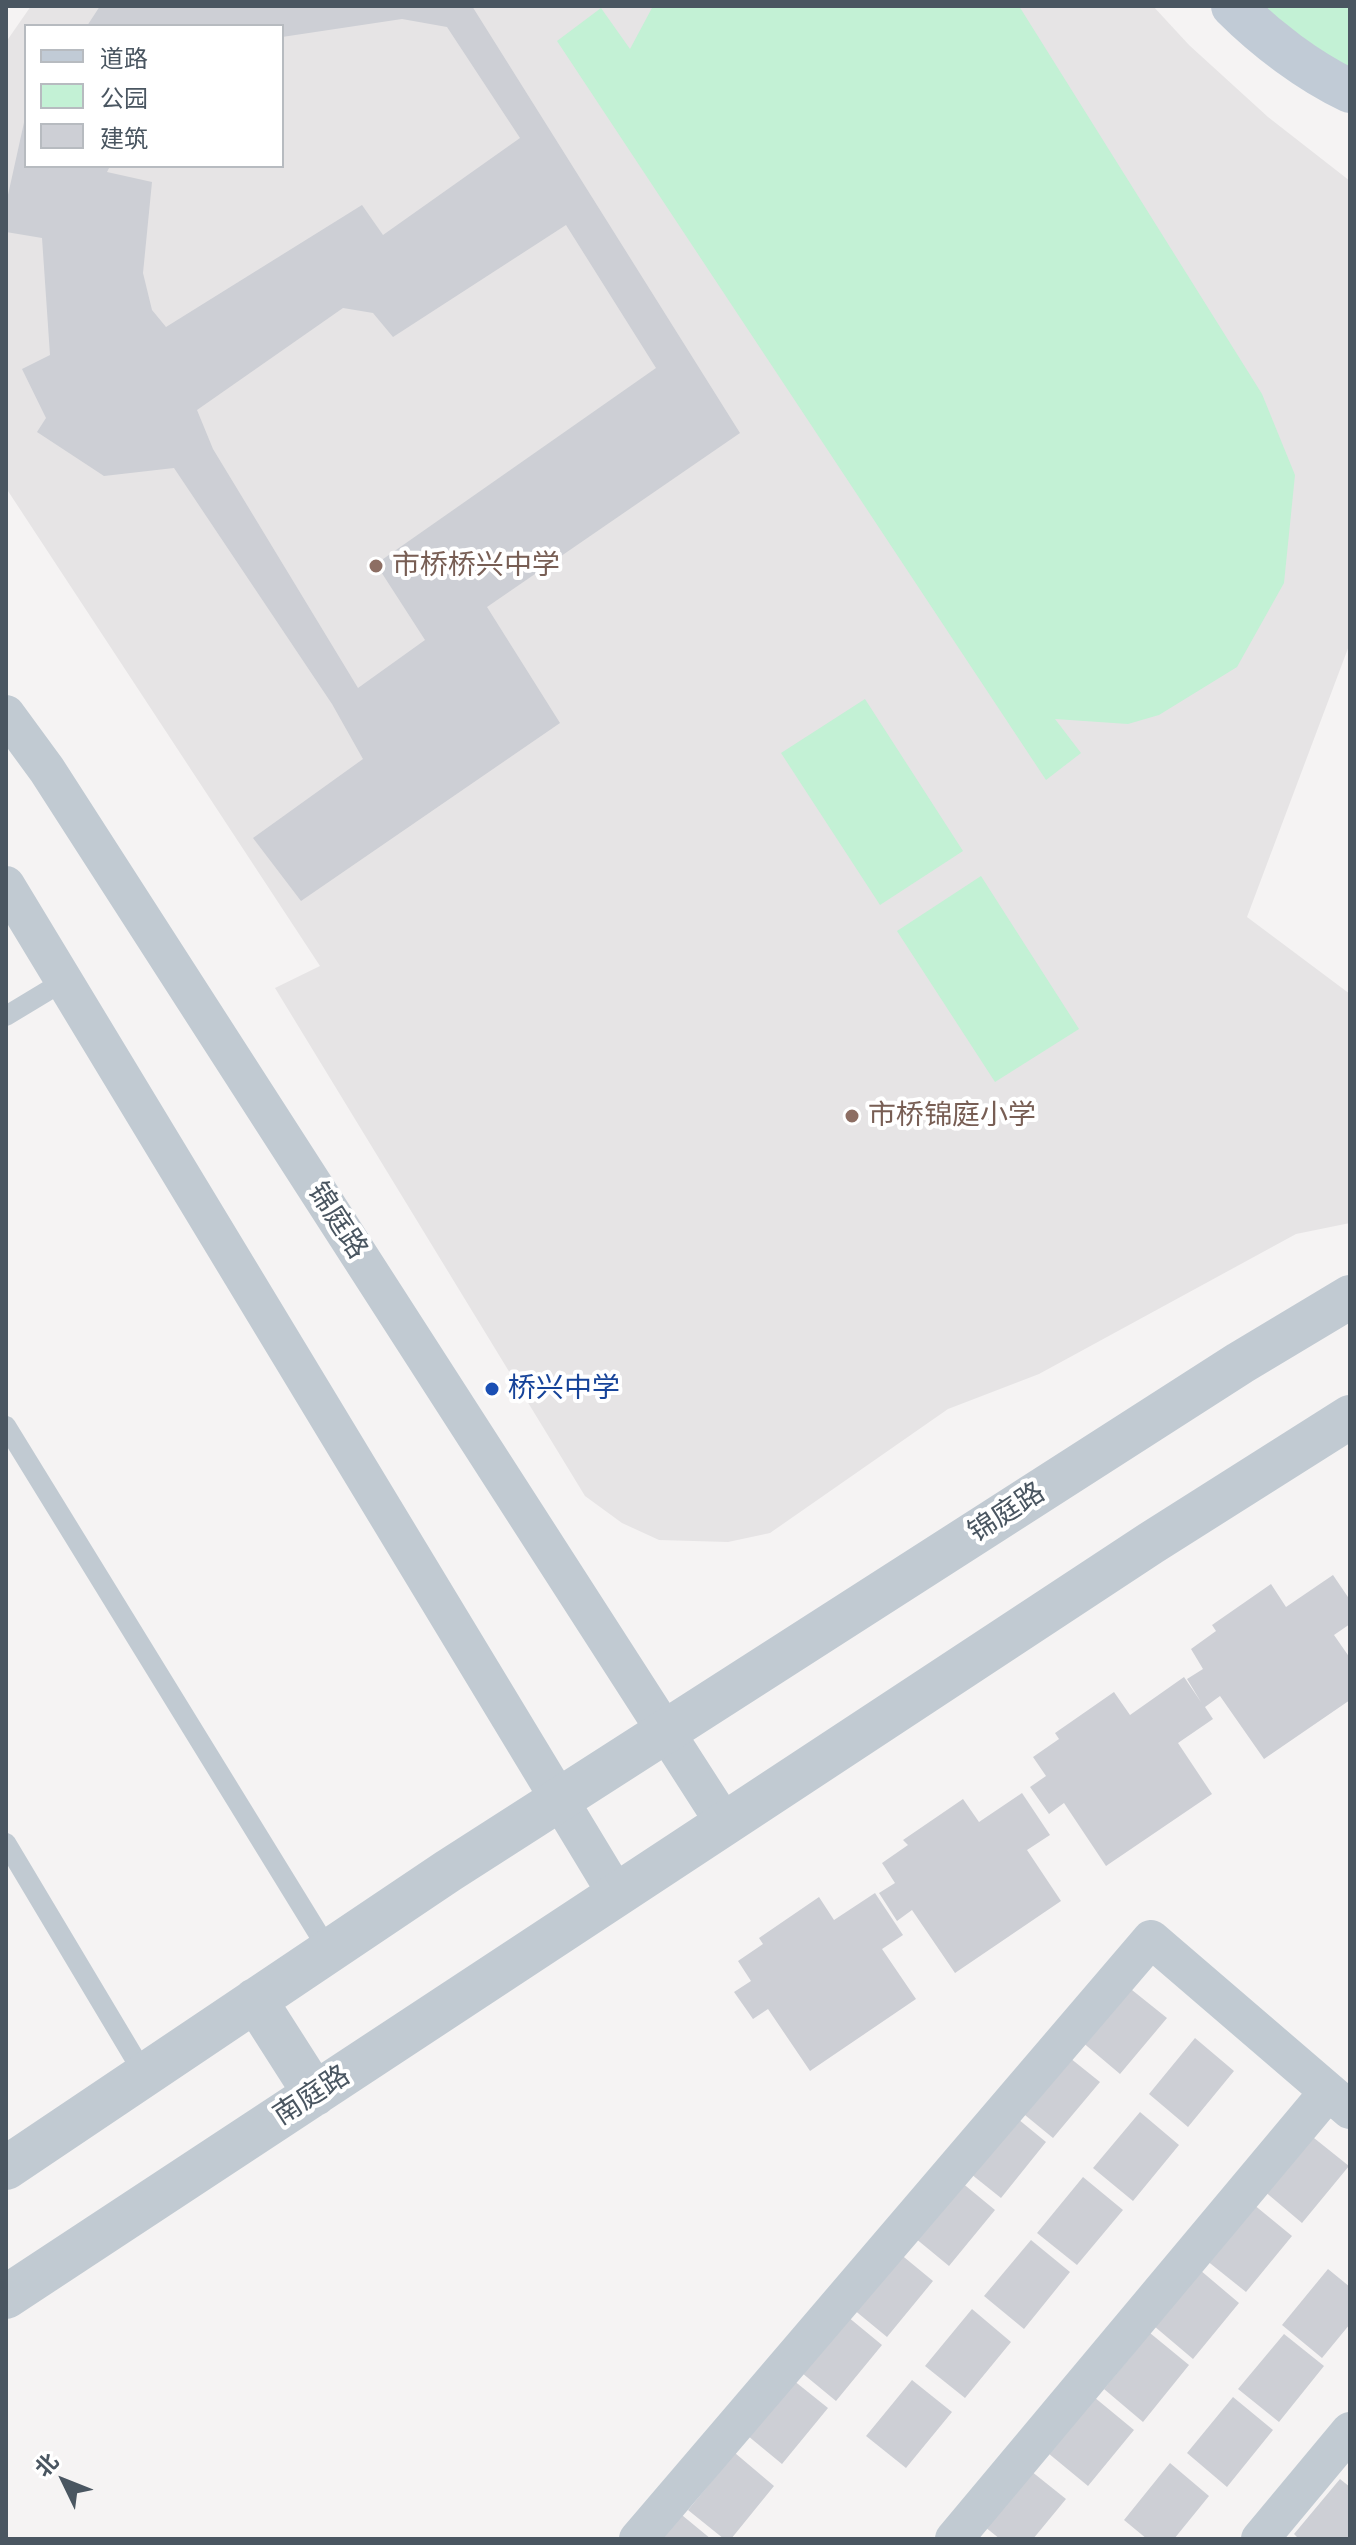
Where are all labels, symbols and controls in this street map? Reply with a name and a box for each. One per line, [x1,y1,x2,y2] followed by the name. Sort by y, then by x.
[24,24,284,168] legend
[100,41,148,74] text: 道路
[100,81,148,114] text: 公园
[100,121,148,154] text: 建筑
[392,549,560,583] place label: 市桥桥兴中学
[367,557,385,575] marker: 市桥桥兴中学
[868,1099,1036,1133] place label: 市桥锦庭小学
[843,1107,861,1125] marker: 市桥锦庭小学
[300,1177,374,1265] street label: 锦庭路
[508,1372,620,1406] place label: 桥兴中学
[483,1380,501,1398] marker: 桥兴中学
[963,1476,1051,1550] street label: 锦庭路
[268,2059,356,2133] street label: 南庭路
[24,2441,104,2521] north arrow
[28,2446,65,2483] text: 北

